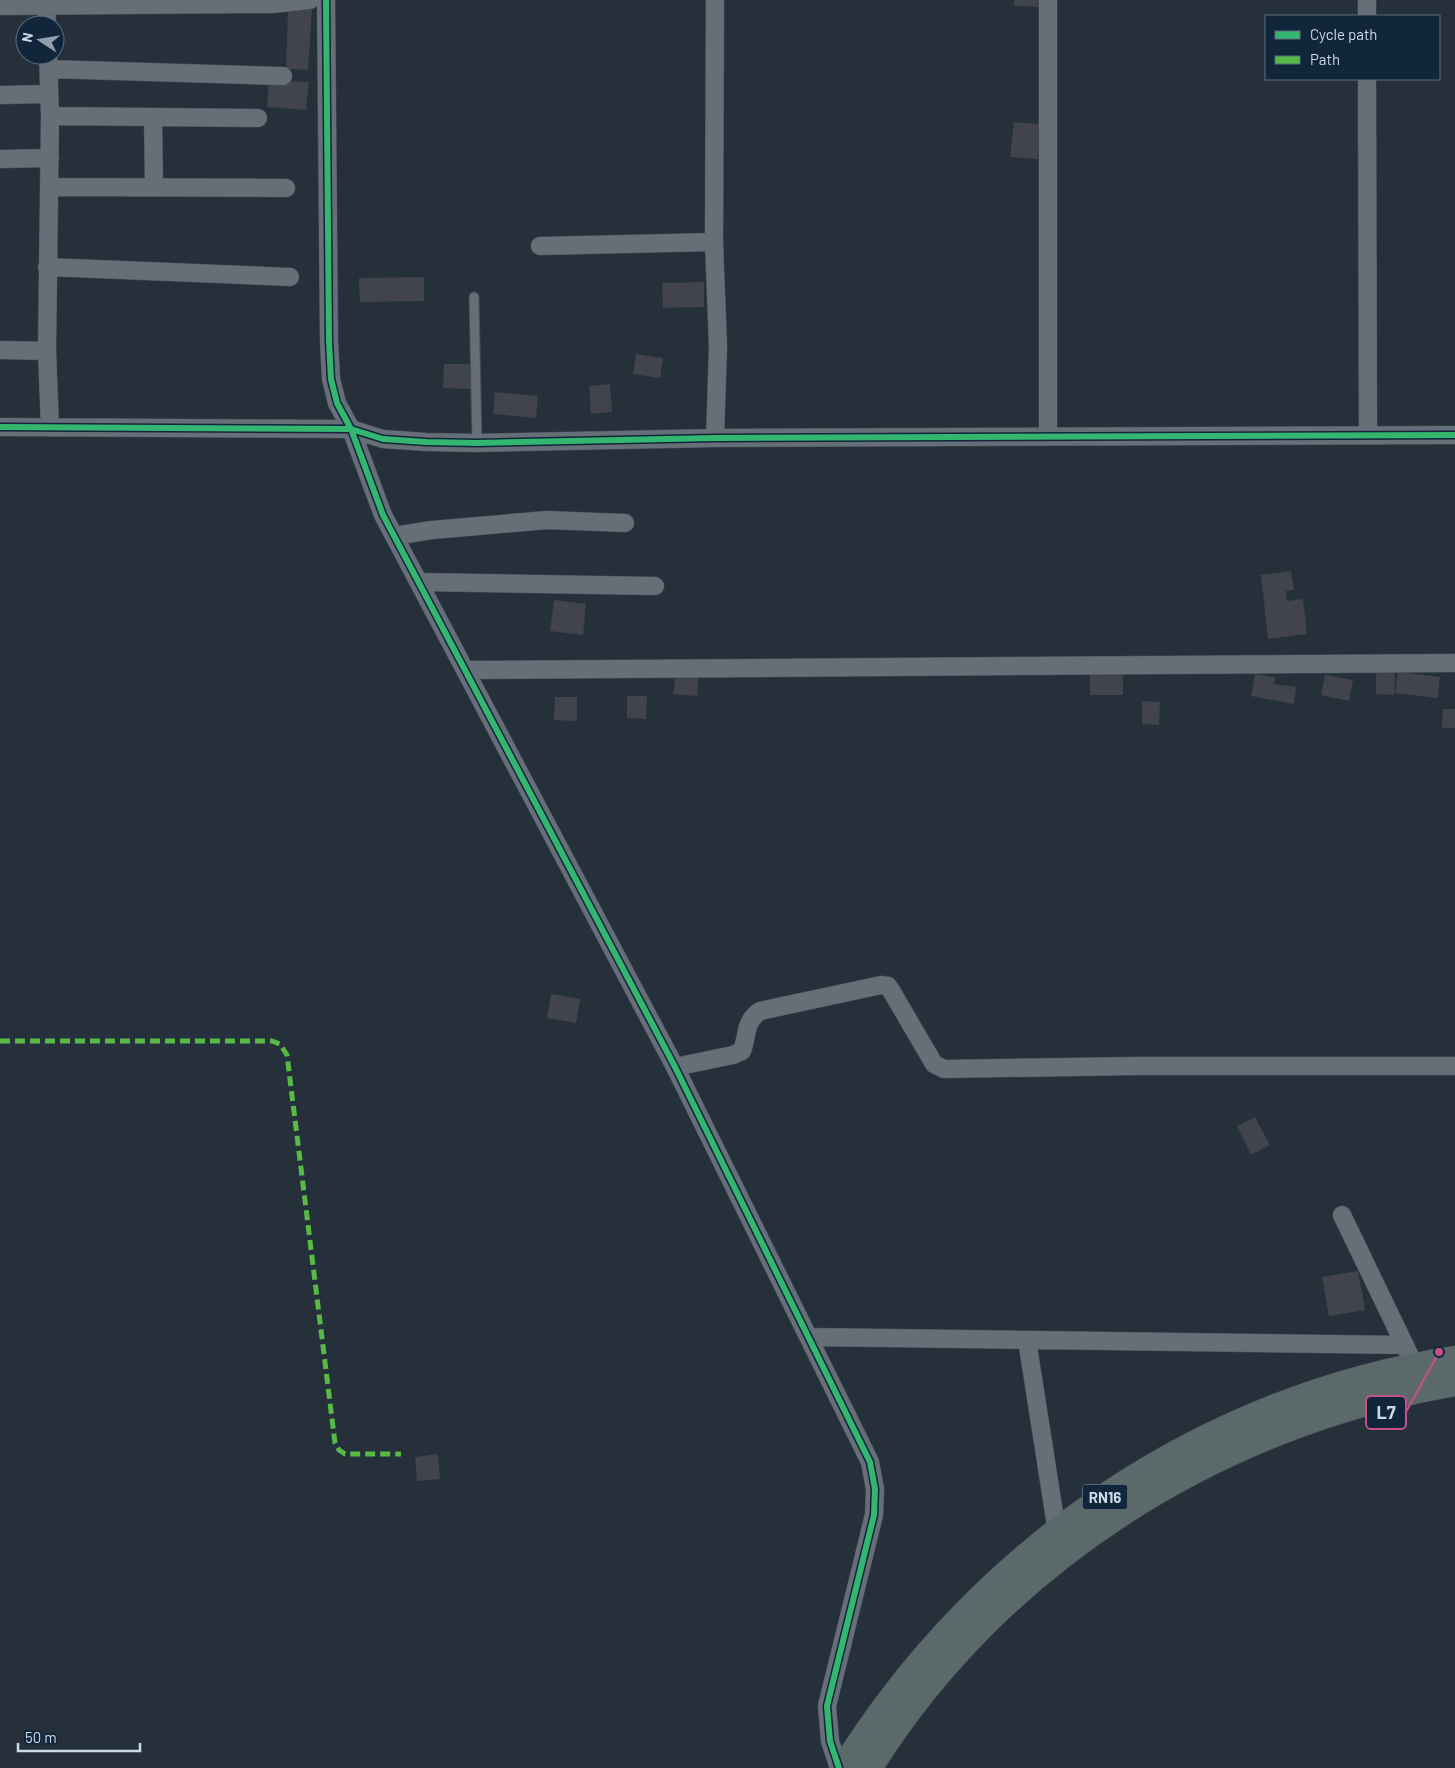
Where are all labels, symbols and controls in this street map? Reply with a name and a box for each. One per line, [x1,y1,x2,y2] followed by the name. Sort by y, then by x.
[15,15,65,65] north arrow
[1265,15,1440,80] legend
[1310,25,1377,43] text: Cycle path
[18,31,36,44] text: N
[1310,50,1340,68] text: Path
[1366,1396,1406,1429] callout: L7
[1376,1401,1396,1423] text: L7
[1082,1484,1128,1510] road number: RN16
[18,1720,140,1752] scale bar
[25,1728,57,1746] text: 50 m

